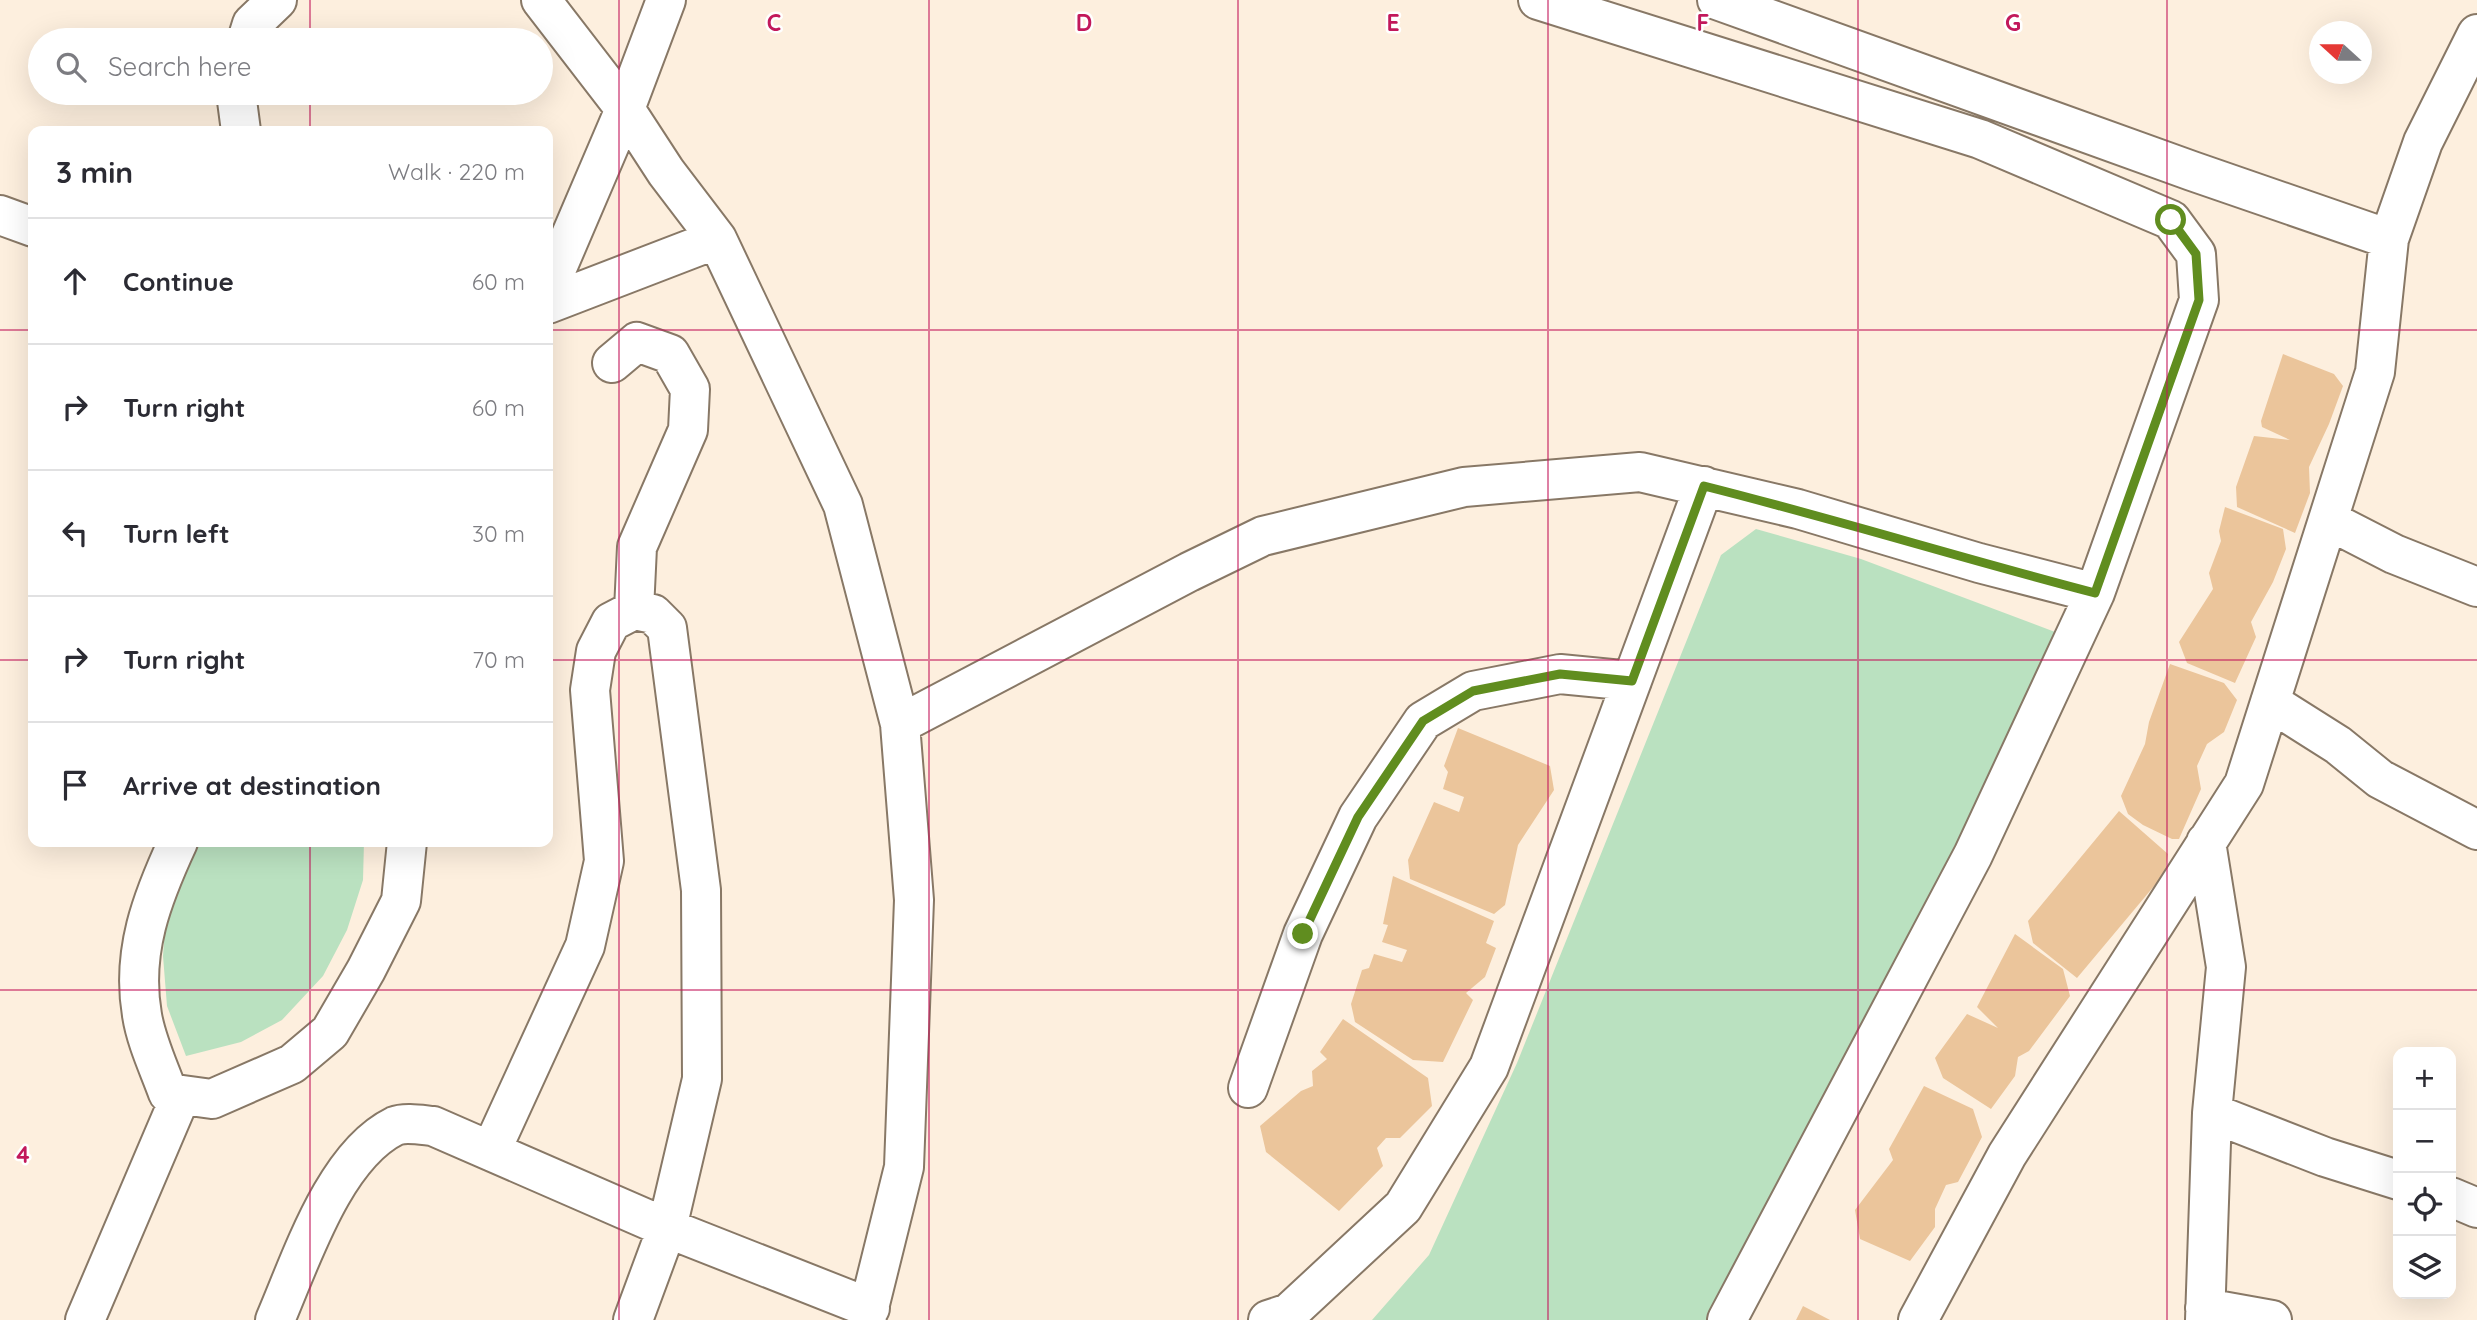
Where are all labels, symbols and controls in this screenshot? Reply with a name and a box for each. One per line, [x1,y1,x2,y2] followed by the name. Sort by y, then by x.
[767,8,781,37] text: C
[1076,8,1092,37] text: D
[1386,8,1400,37] text: E
[1697,8,1709,37] text: F
[2005,8,2021,37] text: G
[2309,21,2372,84] north arrow
[28,28,553,105] search box
[52,48,90,86] icon: search
[108,50,252,83] text: Search here
[56,153,133,191] text: 3 min
[388,157,525,186] text: Walk · 220 m
[2155,204,2186,235] route start
[56,262,94,300] icon: ahead
[123,265,234,298] text: Continue
[472,267,525,296] text: 60 m
[56,388,94,426] icon: right
[123,391,245,424] text: Turn right
[472,393,525,422] text: 60 m
[56,514,94,552] icon: left
[123,517,230,550] text: Turn left
[472,519,525,548] text: 30 m
[56,640,94,678] icon: right
[123,643,245,676] text: Turn right
[472,645,525,674] text: 70 m
[56,766,94,804] icon: arrive
[123,769,381,802] text: Arrive at destination
[1287,918,1318,949] route end
[2393,1047,2456,1299] map controls
[2393,1047,2456,1110] button: +
[2393,1110,2456,1173] button: −
[16,1140,30,1169] text: 4
[2393,1173,2456,1236] button: locate
[2393,1236,2456,1299] button: layers

